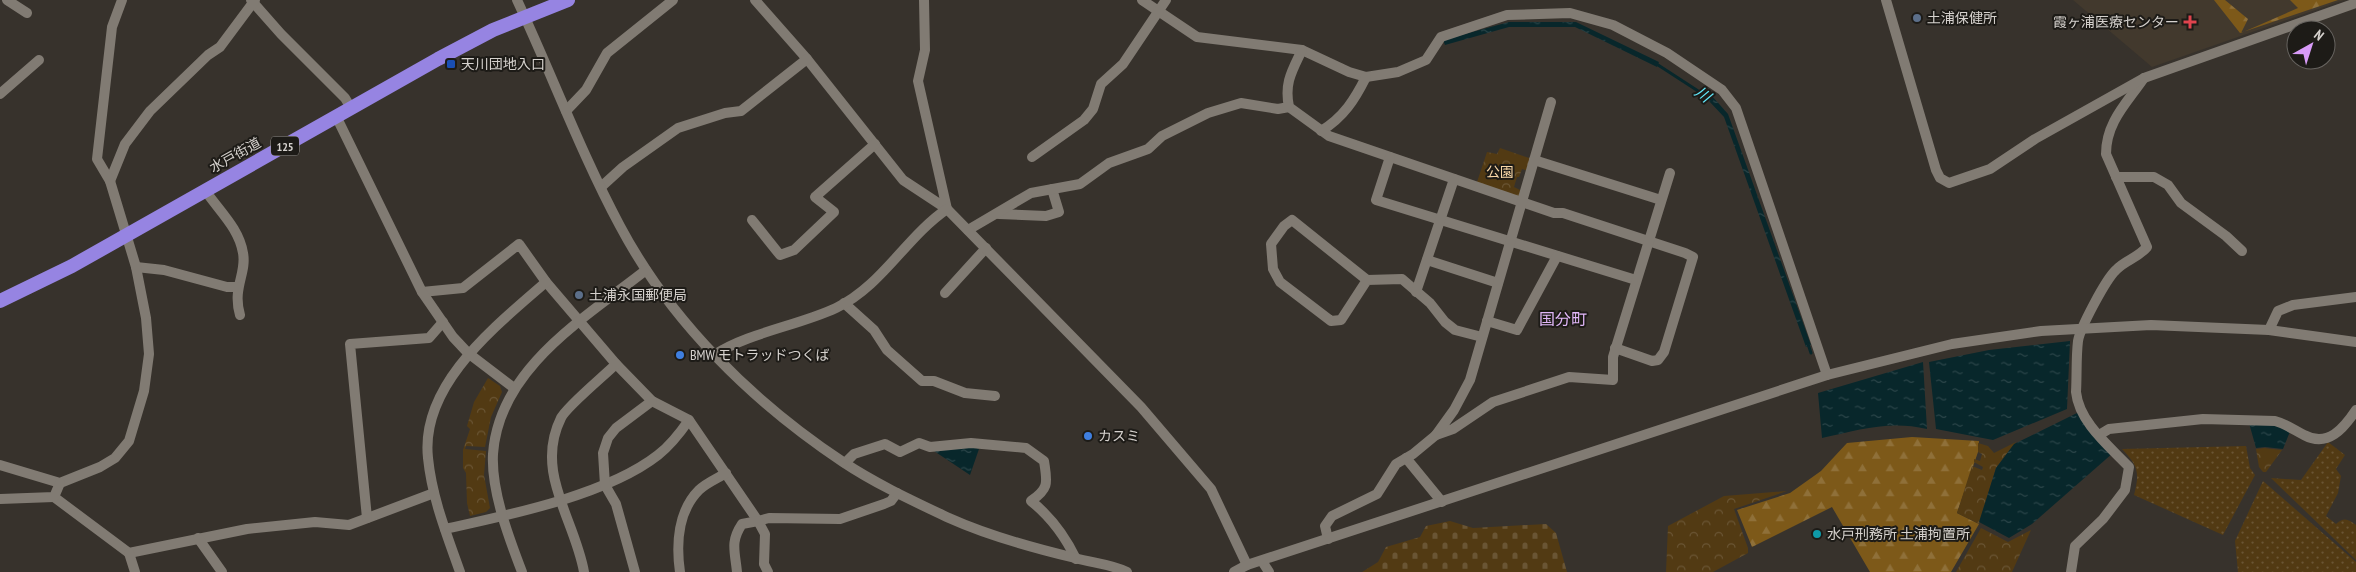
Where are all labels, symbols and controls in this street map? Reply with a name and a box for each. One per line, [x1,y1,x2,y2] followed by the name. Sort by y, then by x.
[1927,9,1997,27] place label: 土浦保健所
[1911,12,1923,24] marker: 土浦保健所
[2053,13,2179,31] place label: 霞ヶ浦医療センター
[2183,15,2197,29] marker: 霞ヶ浦医療センター
[2286,20,2336,70] north arrow
[2311,26,2328,44] text: N
[461,55,545,73] place label: 天川団地入口
[445,58,457,70] marker: 天川団地入口
[1691,82,1716,107] water label: 川
[206,134,264,176] street label: 水戸街道
[271,136,299,156] road number: 125
[1486,163,1514,181] park label: 公園
[589,286,687,304] place label: 土浦永国郵便局
[573,289,585,301] marker: 土浦永国郵便局
[1539,309,1587,329] district label: 国分町
[690,346,830,364] place label: BMW モトラッドつくば
[674,349,686,361] marker: BMW モトラッドつくば
[1098,427,1140,445] place label: カスミ
[1082,430,1094,442] marker: カスミ
[1827,525,1970,543] place label: 水戸刑務所 土浦拘置所
[1811,528,1823,540] marker: 水戸刑務所 土浦拘置所

